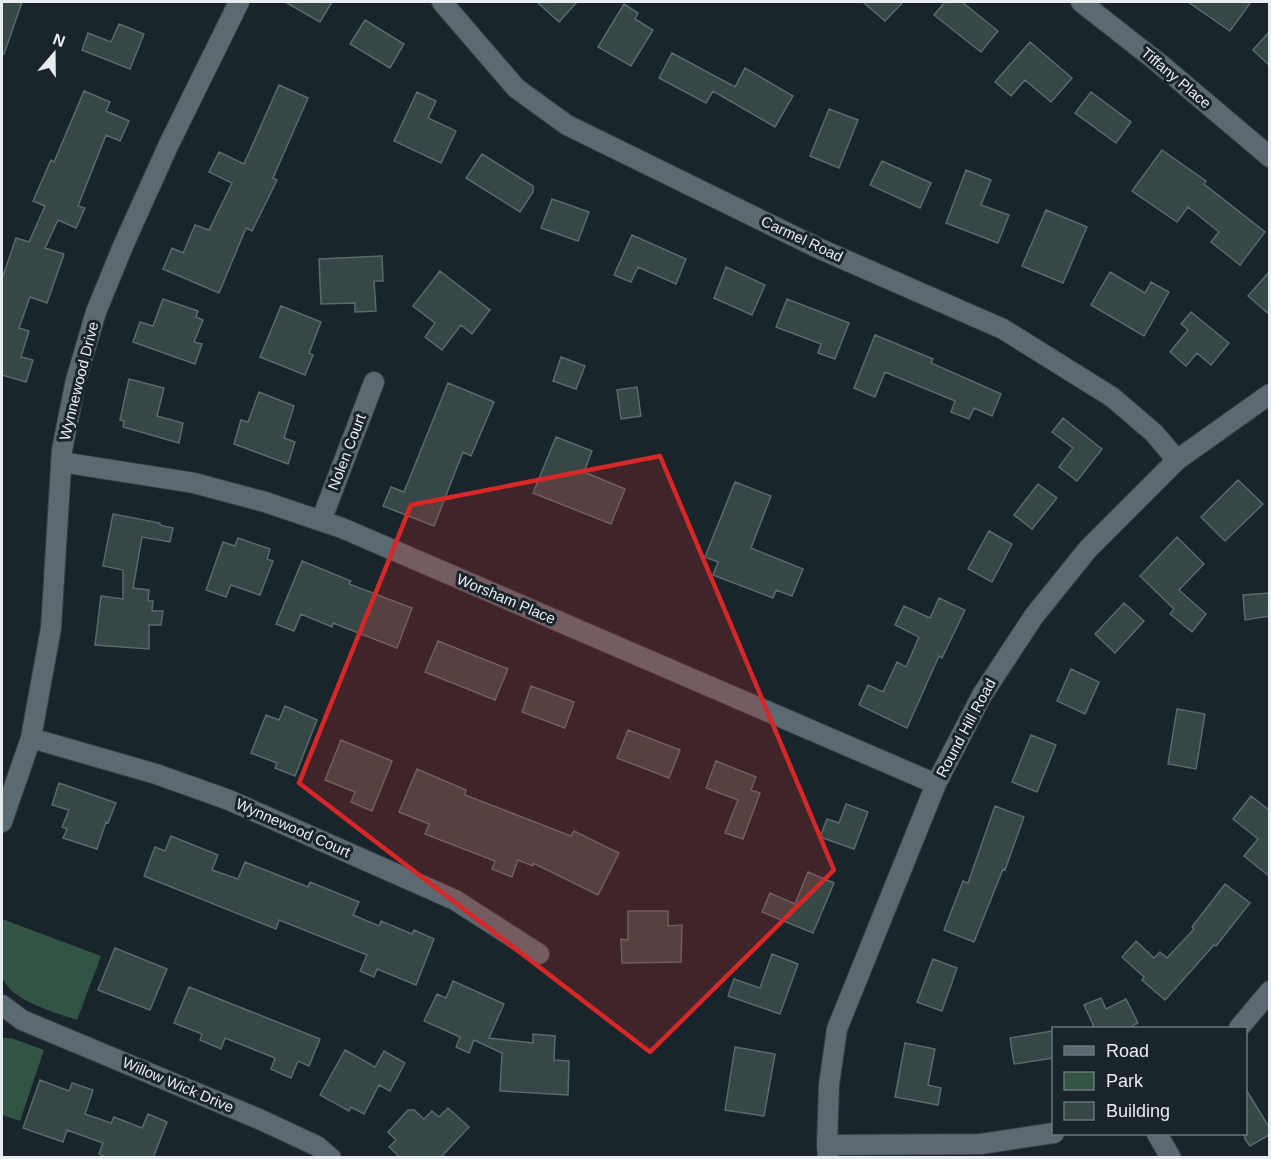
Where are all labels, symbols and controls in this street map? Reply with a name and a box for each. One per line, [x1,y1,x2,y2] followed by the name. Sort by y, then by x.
[24,24,84,84] north arrow
[51,30,67,50] text: N
[1138,44,1215,112] street label: Tiffany Place
[759,212,846,265] street label: Carmel Road
[56,320,101,442] street label: Wynnewood Drive
[324,411,369,492] street label: Nolen Court
[454,570,558,627] street label: Worsham Place
[932,676,999,780] street label: Round Hill Road
[233,795,354,861] street label: Wynnewood Court
[1052,1027,1247,1135] legend
[1106,1041,1149,1061] text: Road
[120,1053,236,1116] street label: Willow Wick Drive
[1106,1071,1144,1091] text: Park
[1106,1101,1170,1121] text: Building

